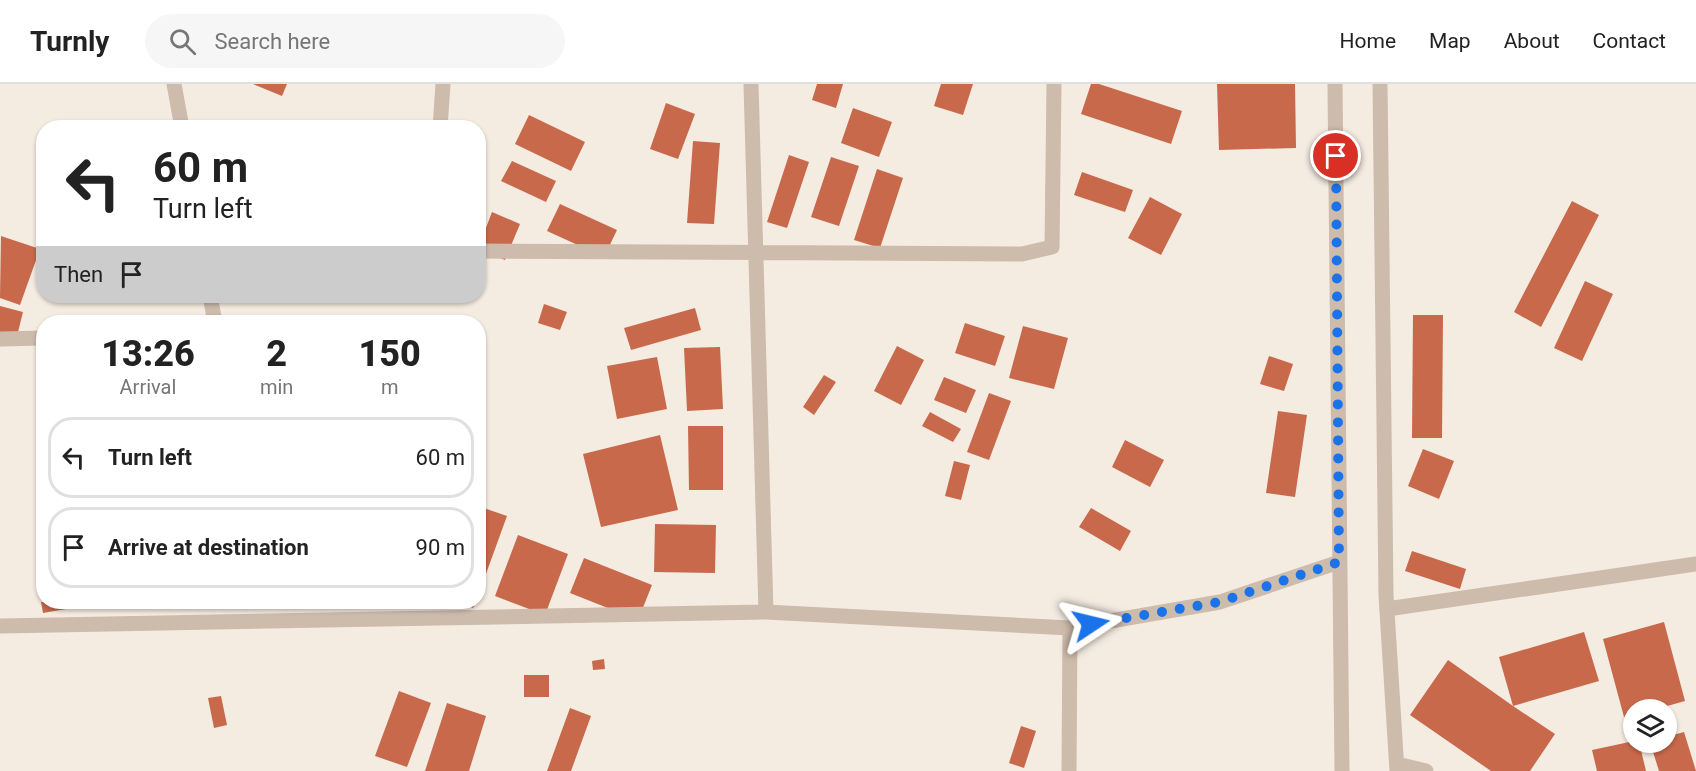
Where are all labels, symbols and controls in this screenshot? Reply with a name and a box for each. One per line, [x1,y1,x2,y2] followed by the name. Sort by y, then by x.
[145,14,565,68] search box
[30,25,109,58] text: Turnly
[166,25,199,58] icon: search
[214,29,330,54] text: Search here
[1340,29,1396,53] text: Home
[1429,29,1471,53] text: Map
[1504,29,1560,53] text: About
[1593,29,1666,53] text: Contact
[1310,130,1361,181] pin
[1319,139,1352,172] icon: arrive
[153,143,248,192] text: 60 m
[54,144,132,222] icon: left
[153,193,253,225] text: Turn left
[115,258,148,291] icon: arrive
[54,262,103,287] text: Then
[101,333,195,375] text: 13:26
[266,333,287,375] text: 2
[359,333,421,375] text: 150
[120,375,176,399] text: Arrival
[260,375,293,399] text: min
[381,375,398,399] text: m
[57,441,90,474] icon: left
[108,445,192,470] text: Turn left
[416,445,465,470] text: 60 m
[57,531,90,564] icon: arrive
[108,535,309,560] text: Arrive at destination
[416,535,465,560] text: 90 m
[1059,592,1123,656] position arrow
[1623,699,1677,753] map controls
[1623,699,1677,753] button: layers

